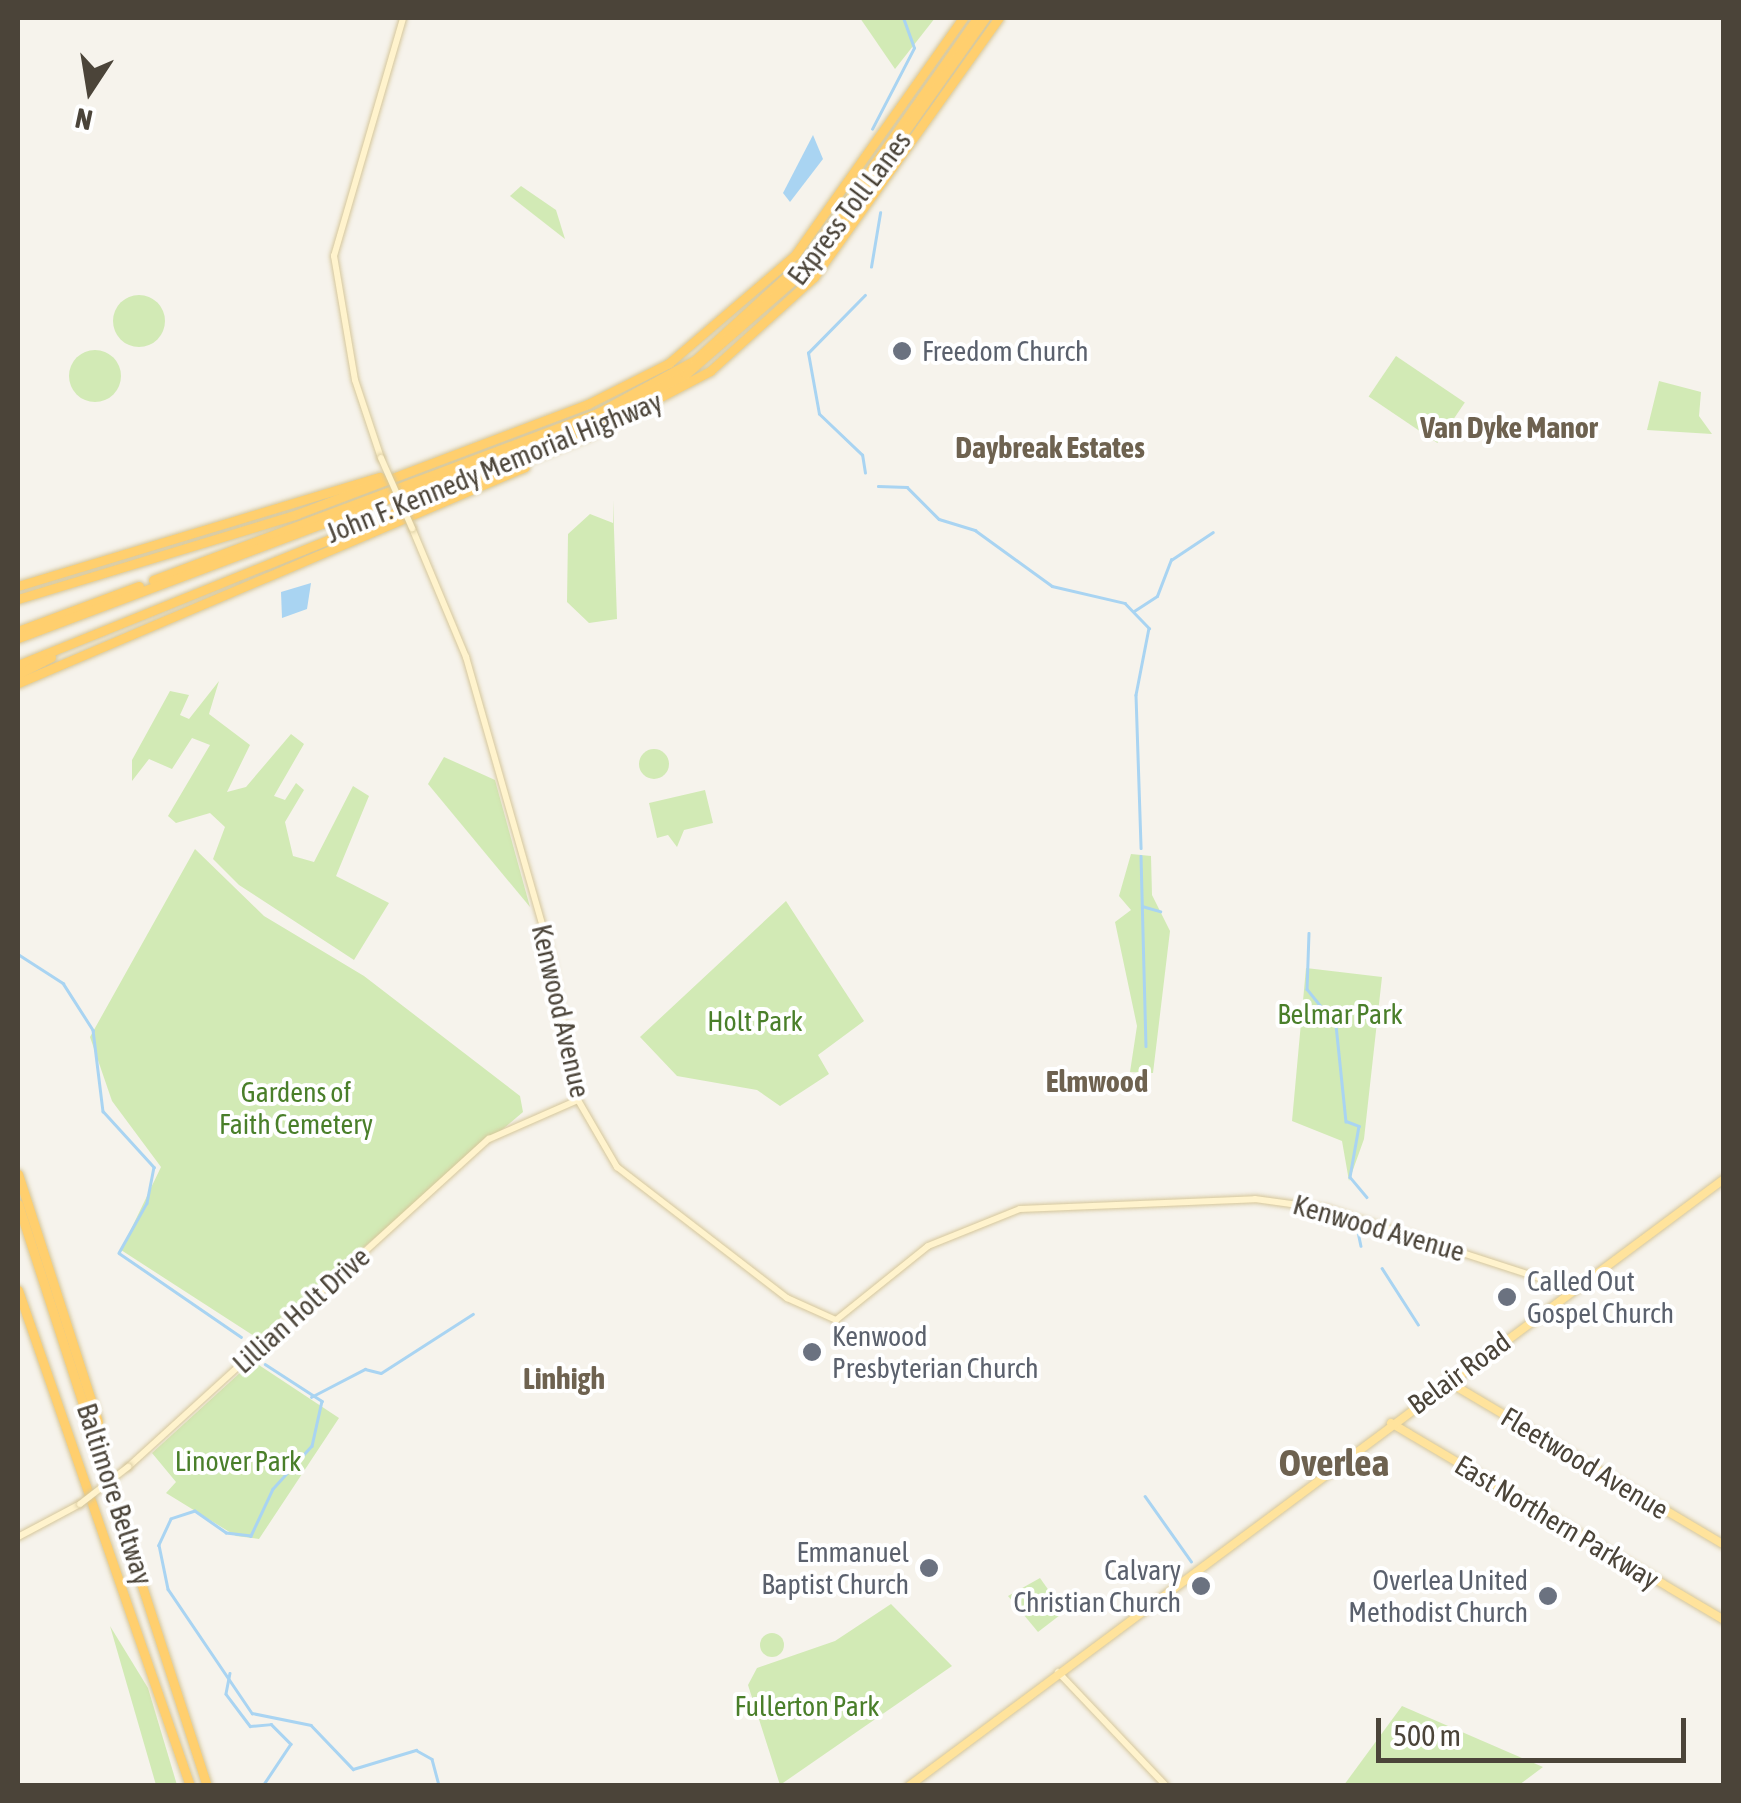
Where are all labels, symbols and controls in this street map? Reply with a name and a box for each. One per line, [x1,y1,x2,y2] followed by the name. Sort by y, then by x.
[40,40,140,140] north arrow
[72,102,95,137] text: N
[780,125,918,291] street label: Express Toll Lanes
[922,334,1088,368] place label: Freedom Church
[891,340,913,362] marker: Freedom Church
[321,384,667,550] street label: John F. Kennedy Memorial Highway
[1420,409,1598,445] district label: Van Dyke Manor
[955,429,1145,465] district label: Daybreak Estates
[525,921,597,1101] street label: Kenwood Avenue
[1277,997,1403,1031] park label: Belmar Park
[707,1004,803,1038] park label: Holt Park
[1046,1063,1148,1099] district label: Elmwood
[219,1075,373,1141] park label: Gardens of Faith Cemetery
[1289,1187,1469,1269] street label: Kenwood Avenue
[226,1240,376,1380] street label: Lillian Holt Drive
[1527,1264,1674,1330] place label: Called Out Gospel Church
[1496,1286,1518,1308] marker: Called Out Gospel Church
[832,1319,1039,1385] place label: Kenwood Presbyterian Church
[1401,1325,1517,1421] street label: Belair Road
[801,1341,823,1363] marker: Kenwood Presbyterian Church
[523,1360,605,1396] district label: Linhigh
[70,1399,160,1589] street label: Baltimore Beltway
[1495,1400,1675,1526] street label: Fleetwood Avenue
[1279,1440,1389,1486] district label: Overlea
[175,1444,301,1478] park label: Linover Park
[1449,1448,1665,1596] street label: East Northern Parkway
[761,1535,909,1601] place label: Emmanuel Baptist Church
[1013,1553,1181,1619] place label: Calvary Christian Church
[918,1557,940,1579] marker: Emmanuel Baptist Church
[1348,1563,1528,1629] place label: Overlea United Methodist Church
[1190,1575,1212,1597] marker: Calvary Christian Church
[1537,1585,1559,1607] marker: Overlea United Methodist Church
[735,1689,879,1723] park label: Fullerton Park
[1381,1698,1691,1760] scale bar
[1393,1718,1461,1752] text: 500 m

